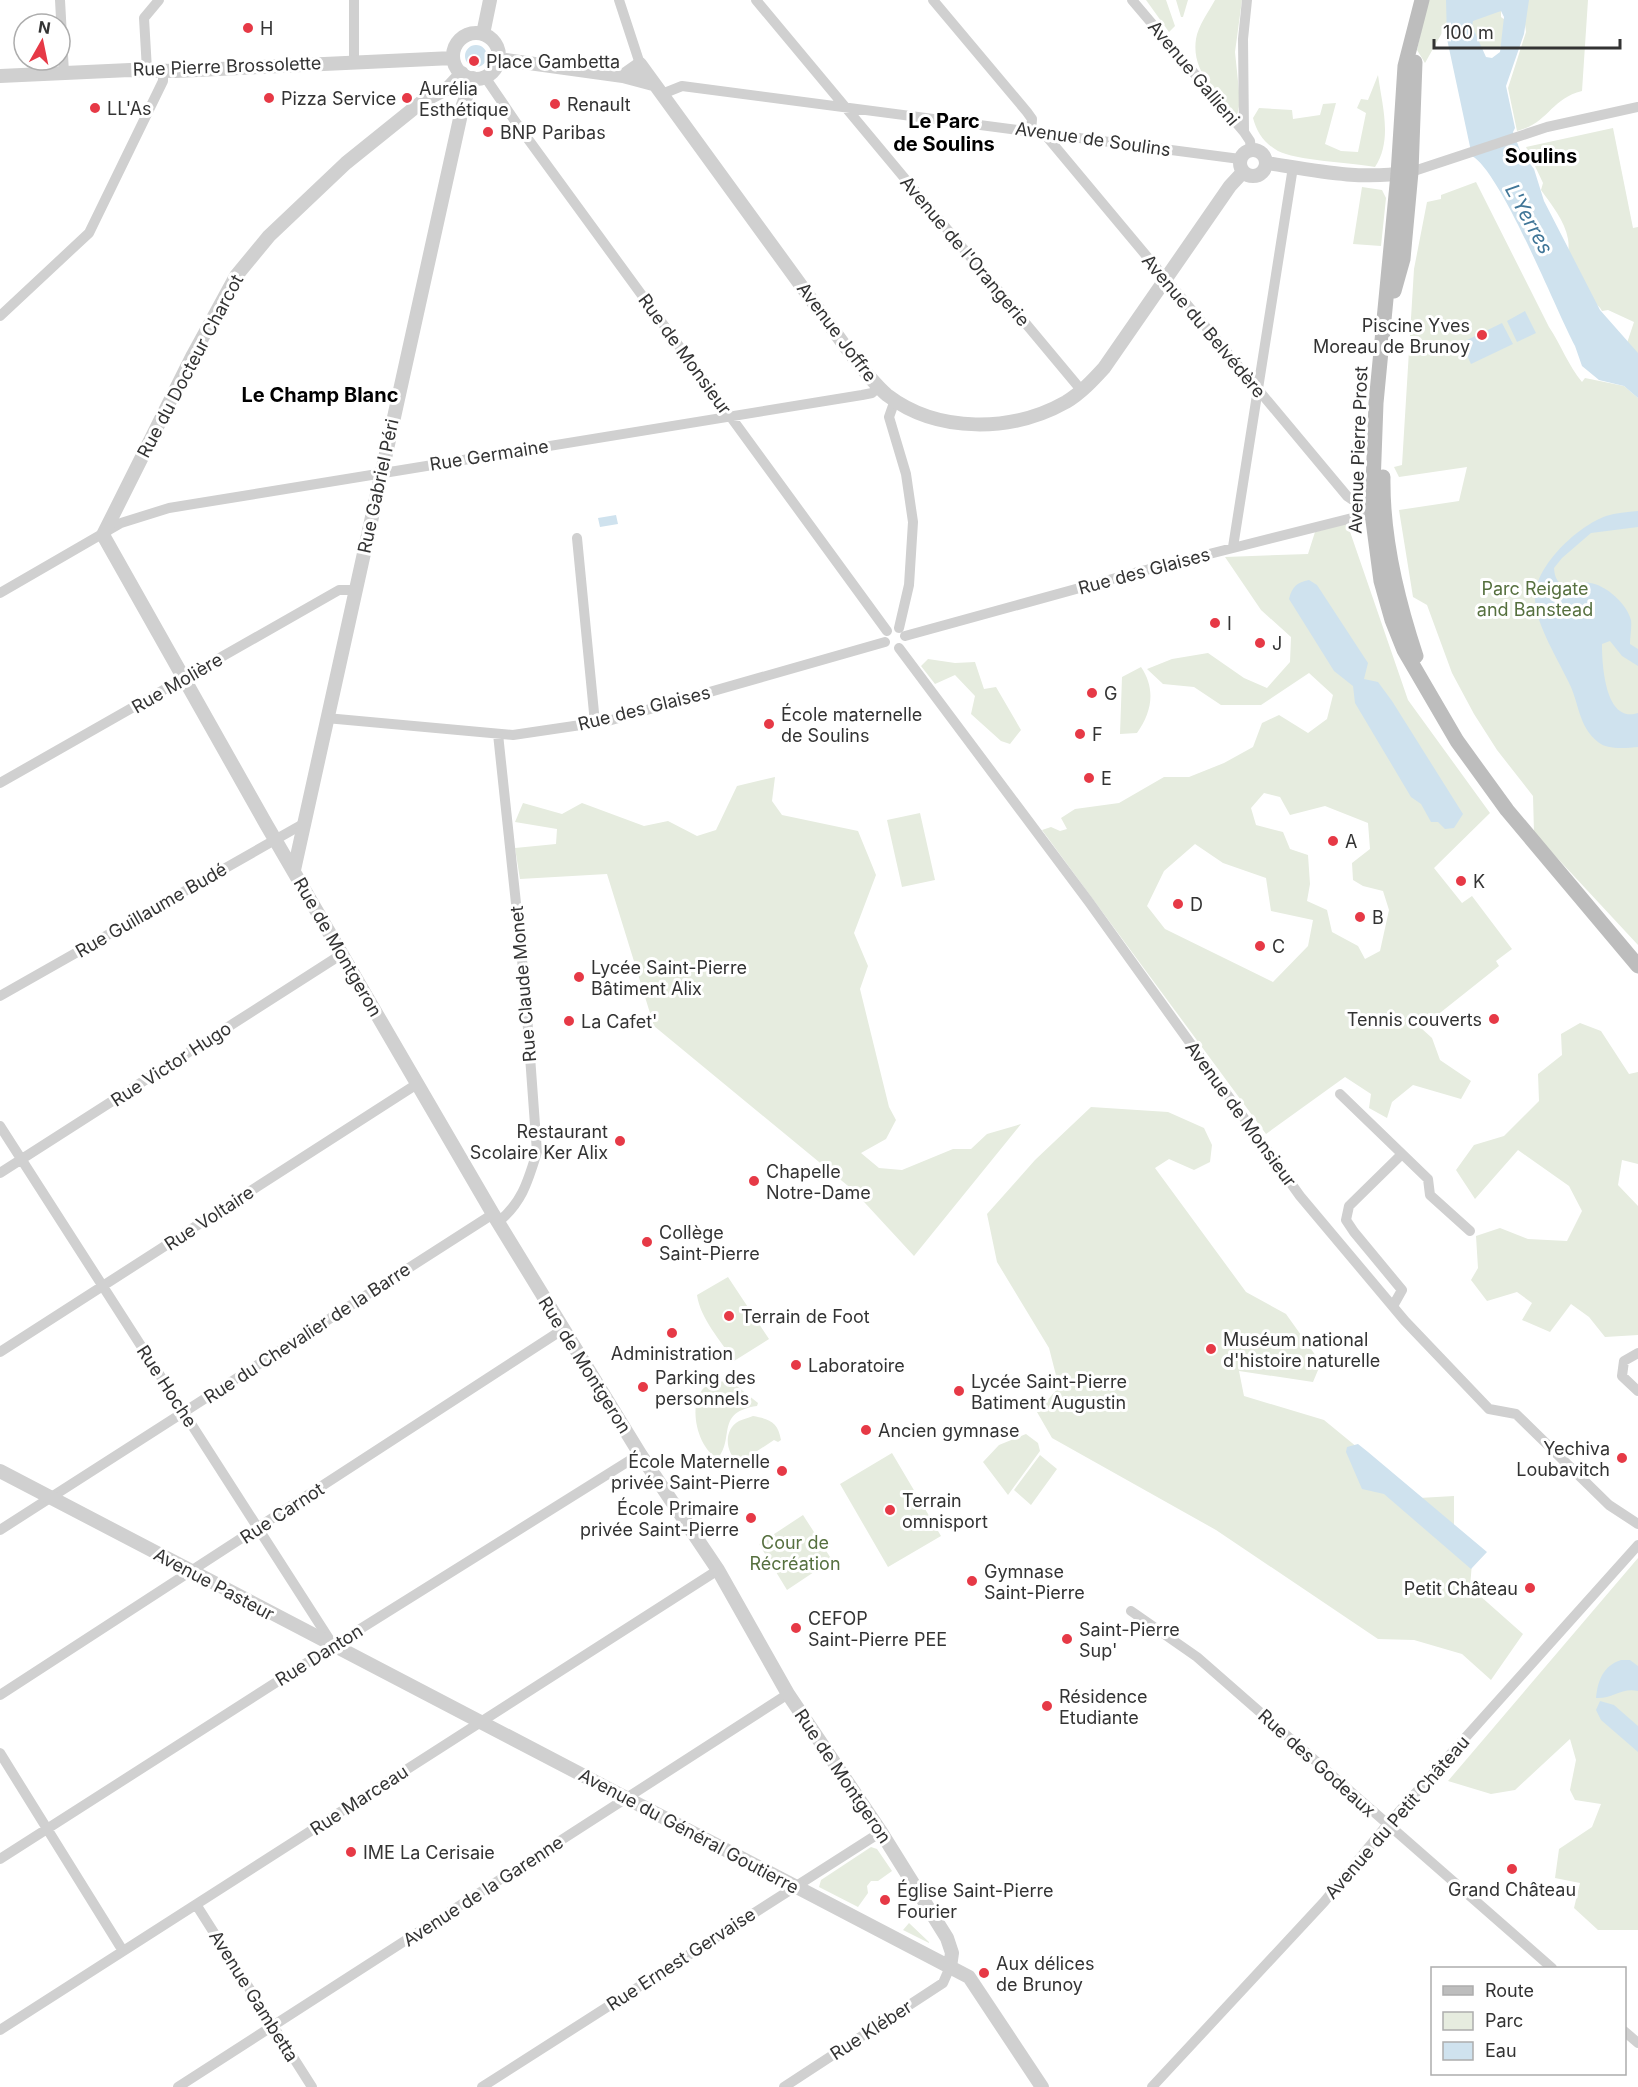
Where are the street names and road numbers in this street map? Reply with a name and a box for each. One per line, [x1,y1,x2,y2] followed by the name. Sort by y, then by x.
[1144,16,1244,130] street label: Avenue Gallieni
[132,52,322,80] street label: Rue Pierre Brossolette
[1014,118,1172,160] street label: Avenue de Soulins
[896,172,1034,330] street label: Avenue de l'Orangerie
[1138,250,1270,402] street label: Avenue du Belvédère
[133,271,247,461] street label: Rue du Docteur Charcot
[793,278,881,386] street label: Avenue Joffre
[634,290,736,419] street label: Rue de Monsieur
[1345,366,1371,534] street label: Avenue Pierre Prost
[353,417,403,555] street label: Rue Gabriel Péri
[428,435,550,475] street label: Rue Germaine
[1076,543,1212,599] street label: Rue des Glaises
[128,649,226,717] street label: Rue Molière
[576,681,712,735] street label: Rue des Glaises
[72,858,230,962] street label: Rue Guillaume Budé
[290,874,386,1020] street label: Rue de Montgeron
[506,905,540,1063] street label: Rue Claude Monet
[107,1017,235,1111] street label: Rue Victor Hugo
[1181,1037,1301,1191] street label: Avenue de Monsieur
[160,1181,258,1255] street label: Rue Voltaire
[200,1258,414,1408] street label: Rue du Chevalier de la Barre
[534,1293,636,1437] street label: Rue de Montgeron
[133,1341,201,1431] street label: Rue Hoche
[236,1478,328,1548] street label: Rue Carnot
[150,1544,278,1625] street label: Avenue Pasteur
[272,1620,366,1690] street label: Rue Danton
[790,1705,896,1847] street label: Rue de Montgeron
[1254,1705,1380,1821] street label: Rue des Godeaux
[1320,1731,1474,1903] street label: Avenue du Petit Château
[306,1761,412,1839] street label: Rue Marceau
[575,1764,803,1898] street label: Avenue du Général Goutierre
[399,1831,567,1951] street label: Avenue de la Garenne
[603,1903,759,2015] street label: Rue Ernest Gervaise
[205,1927,303,2065] street label: Avenue Gambetta
[826,1996,916,2064] street label: Rue Kléber

